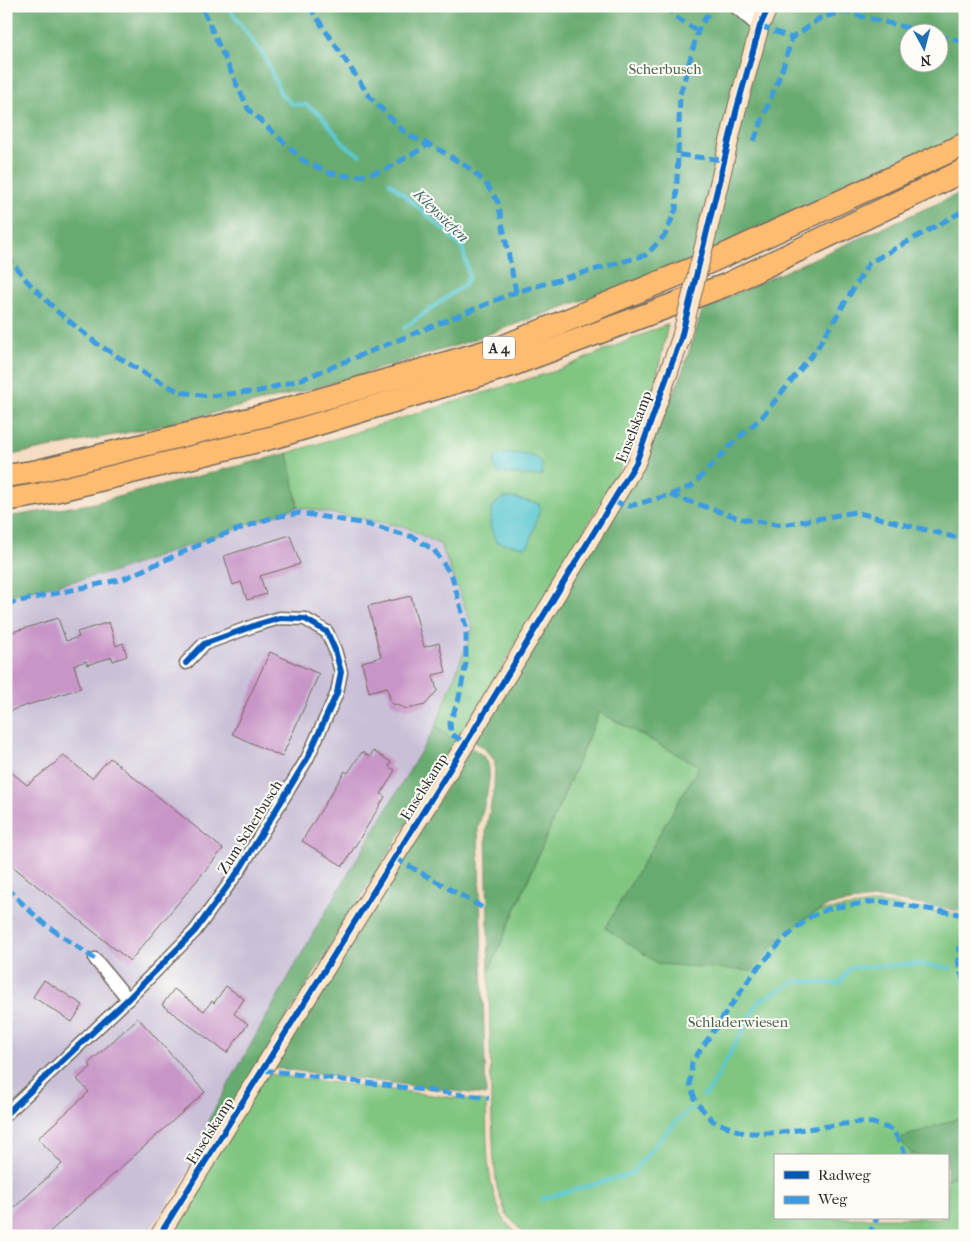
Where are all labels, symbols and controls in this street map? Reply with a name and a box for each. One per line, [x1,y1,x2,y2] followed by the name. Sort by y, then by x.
[898,22,948,72] north arrow
[919,51,932,70] text: N
[628,60,702,78] park label: Scherbusch
[409,184,473,246] water label: Kleyssiefen
[483,336,515,359] road number: A 4
[612,388,656,466] street label: Enselskamp
[396,750,452,824] street label: Enselskamp
[214,776,286,877] street label: Zum Scherbusch
[688,1013,789,1031] park label: Schladerwiesen
[182,1094,238,1168] street label: Enselskamp
[774,1154,948,1220] legend
[818,1166,871,1184] text: Radweg
[817,1190,848,1208] text: Weg

